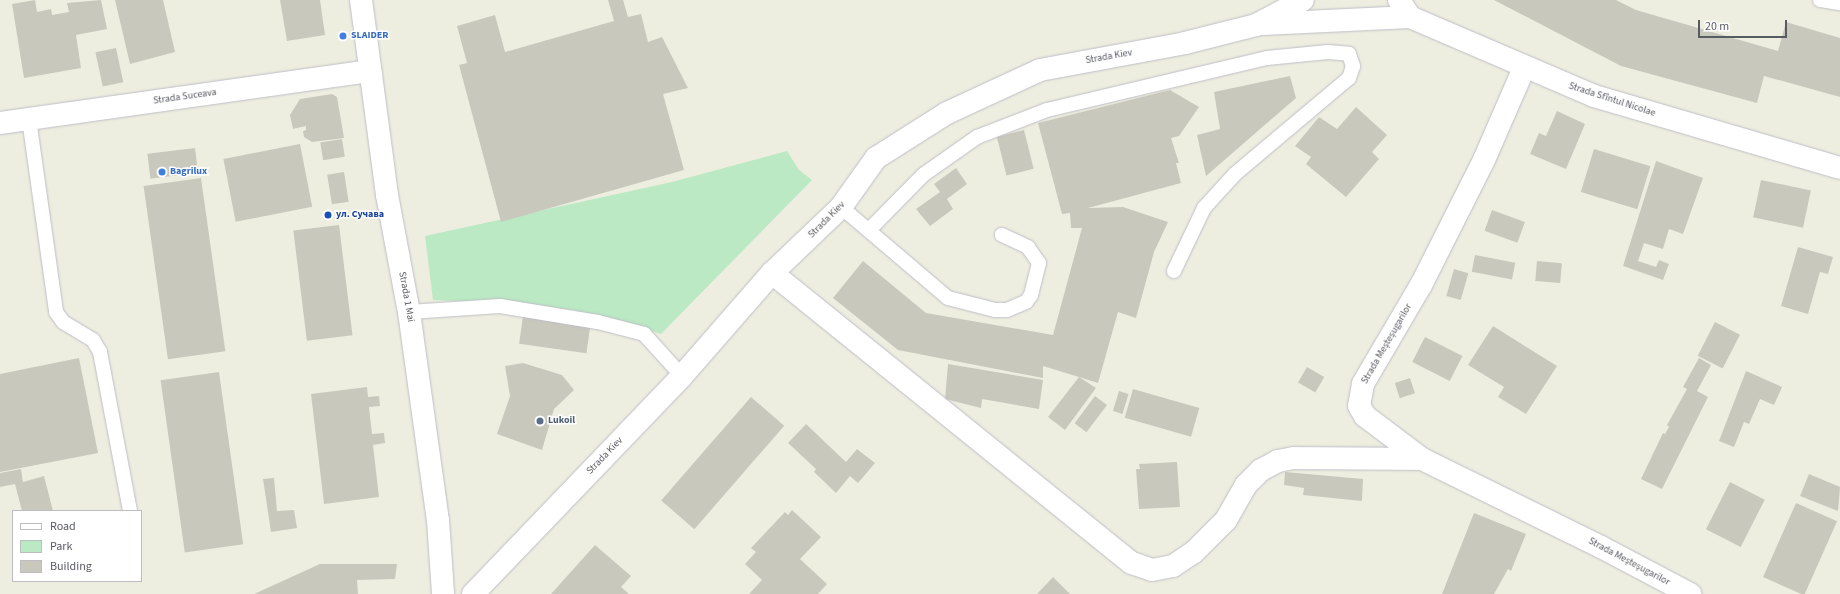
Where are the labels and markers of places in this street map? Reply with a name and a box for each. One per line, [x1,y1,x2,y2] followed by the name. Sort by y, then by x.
[351,30,388,42] place label: SLAIDER
[338,31,348,41] marker: SLAIDER
[170,166,207,178] place label: Bagrilux
[157,167,167,177] marker: Bagrilux
[336,209,384,221] place label: ул. Сучава
[323,210,333,220] marker: ул. Сучава
[548,415,575,427] place label: Lukoil
[535,416,545,426] marker: Lukoil

